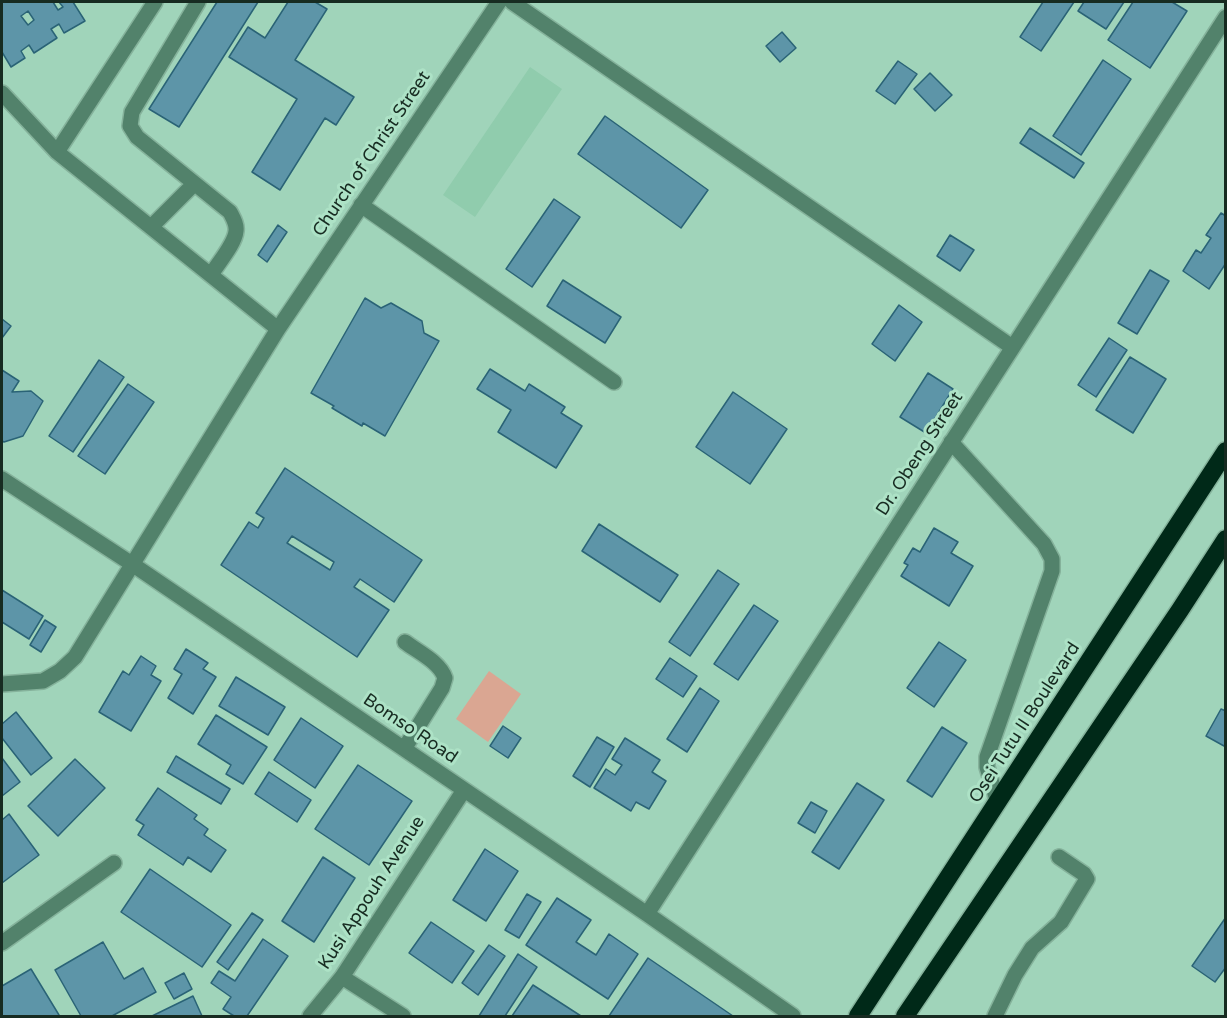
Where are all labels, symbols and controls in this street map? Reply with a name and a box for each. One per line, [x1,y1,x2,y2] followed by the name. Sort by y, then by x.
[309,67,435,241] street label: Church of Christ Street
[872,388,968,520] street label: Dr. Obeng Street
[965,639,1085,807] street label: Osei Tutu II Boulevard
[359,689,461,769] street label: Bomso Road
[314,812,430,974] street label: Kusi Appouh Avenue

